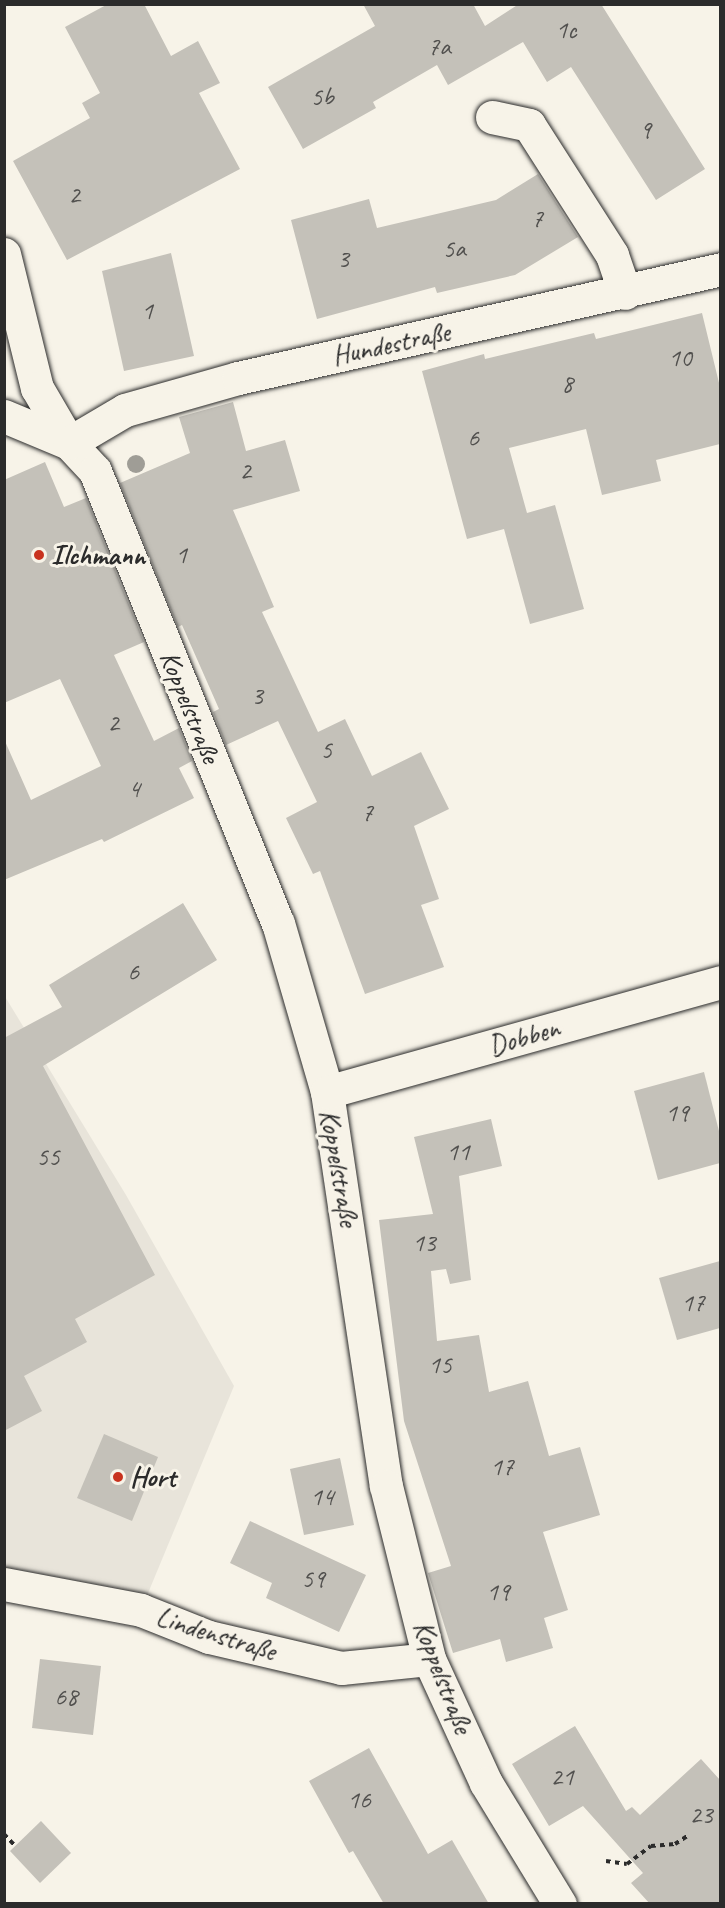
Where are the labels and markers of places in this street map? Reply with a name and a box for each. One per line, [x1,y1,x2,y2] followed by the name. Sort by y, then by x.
[51,538,145,572] place label: Ilchmann
[32,548,46,562] marker: Ilchmann
[130,1460,176,1494] place label: Hort
[111,1470,125,1484] marker: Hort

